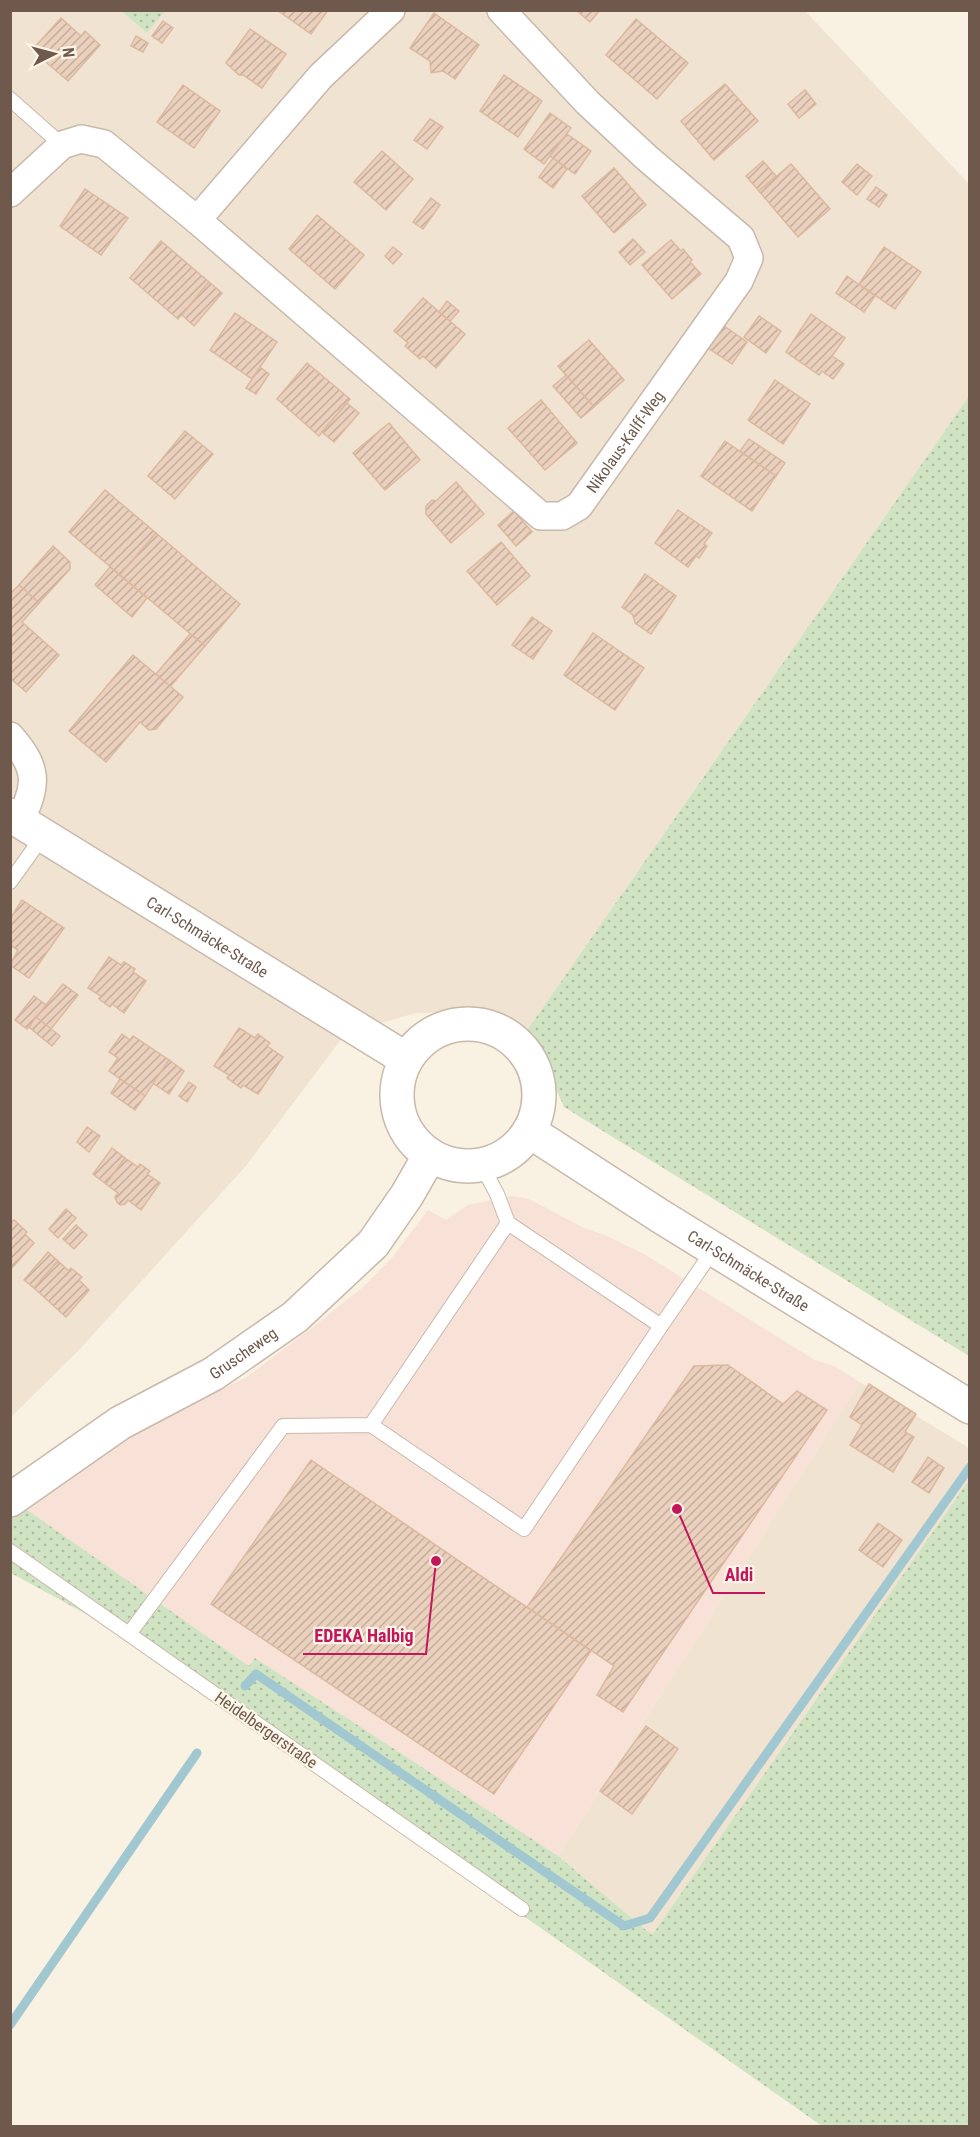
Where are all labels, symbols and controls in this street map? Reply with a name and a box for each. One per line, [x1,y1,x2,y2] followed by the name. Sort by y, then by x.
[24,24,84,84] north arrow
[58,47,78,58] text: N
[582,387,668,496] street label: Nikolaus-Kalff-Weg
[143,892,272,981] street label: Carl-Schmäcke-Straße
[684,1226,813,1315] street label: Carl-Schmäcke-Straße
[206,1323,280,1383] street label: Gruscheweg
[713,1557,765,1593] callout: Aldi
[725,1564,753,1585] text: Aldi
[303,1618,426,1654] callout: EDEKA Halbig
[314,1625,414,1646] text: EDEKA Halbig
[211,1688,321,1772] street label: Heidelbergerstraße

